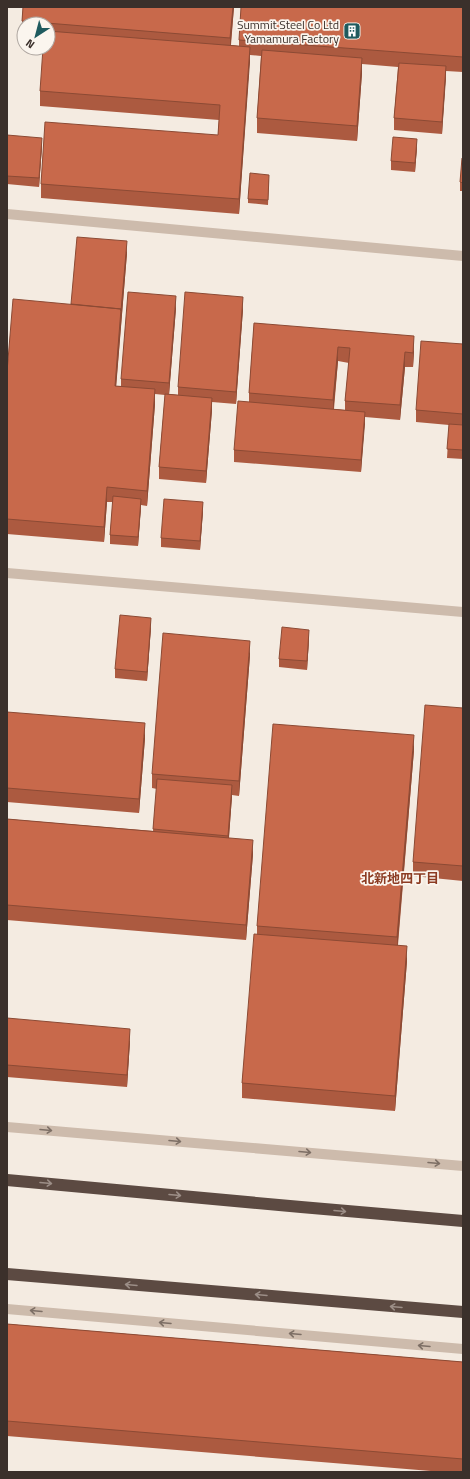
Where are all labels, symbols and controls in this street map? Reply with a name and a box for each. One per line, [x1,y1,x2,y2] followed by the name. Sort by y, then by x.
[237,15,339,48] place label: Summit Steel Co Ltd Yamamura Factory
[16,16,56,56] north arrow
[342,21,362,41] building icon: Summit Steel Co Ltd Yamamura Factory
[22,35,38,53] text: N
[361,868,439,888] district label: 北新地四丁目
[39,1126,52,1133] one-way arrow
[168,1137,181,1145] one-way arrow
[298,1149,311,1156] one-way arrow
[427,1160,440,1167] one-way arrow
[39,1180,52,1187] one-way arrow
[168,1192,181,1199] one-way arrow
[333,1207,346,1214] one-way arrow
[125,1281,138,1288] one-way arrow
[254,1292,267,1299] one-way arrow
[390,1303,403,1310] one-way arrow
[30,1308,43,1315] one-way arrow
[159,1319,172,1326] one-way arrow
[289,1331,302,1338] one-way arrow
[418,1342,431,1349] one-way arrow

